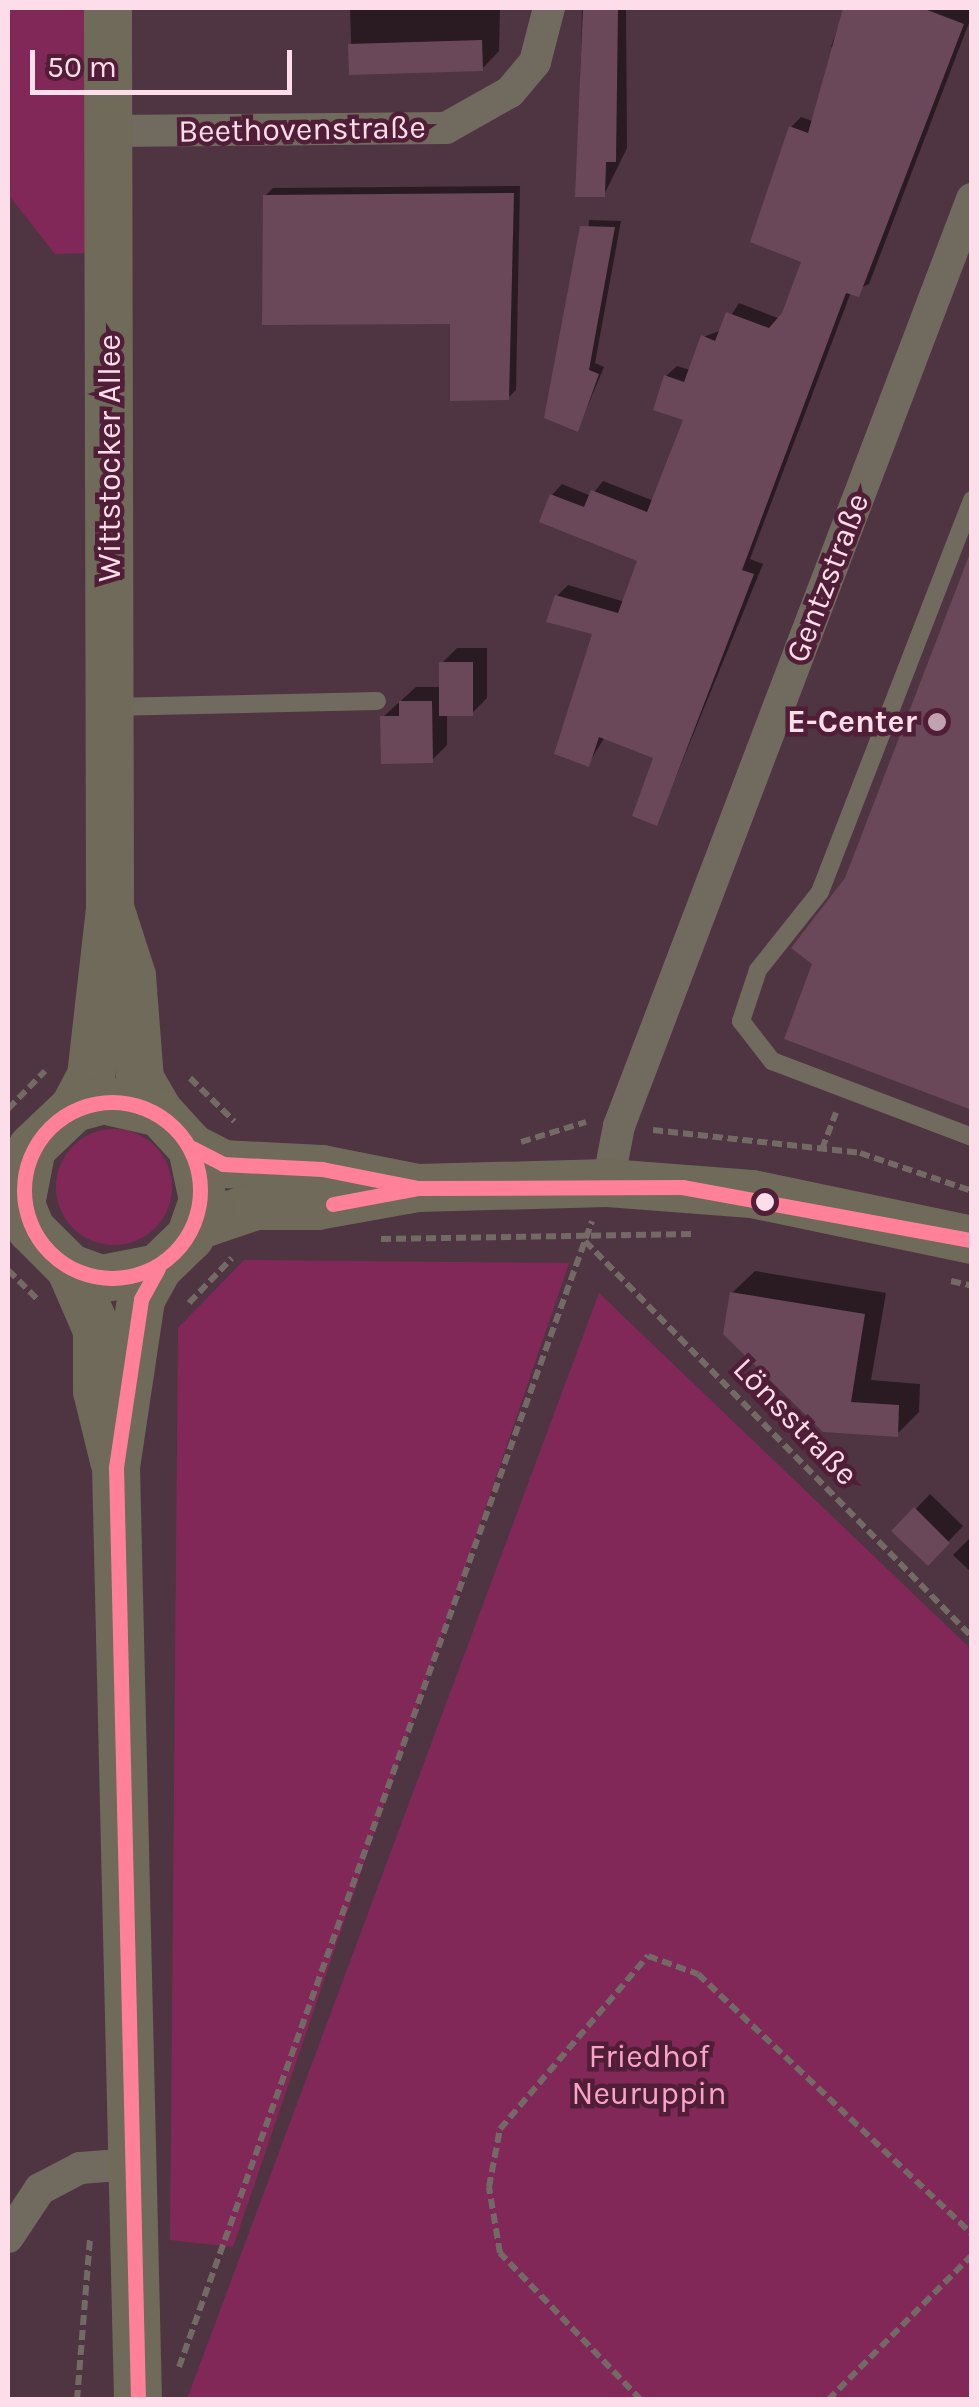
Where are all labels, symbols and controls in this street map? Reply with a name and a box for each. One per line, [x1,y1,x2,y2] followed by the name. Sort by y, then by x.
[35,30,298,92] scale bar
[47,49,117,85] text: 50 m
[178,109,426,151] street label: Beethovenstraße
[91,334,129,582] street label: Wittstocker Allee
[778,488,878,668] street label: Gentzstraße
[787,703,917,741] place label: E-Center
[926,711,948,733] marker: E-Center
[755,1192,775,1212] unlabelled marker
[725,1350,865,1494] street label: Lönsstraße
[572,2039,726,2114] park label: Friedhof Neuruppin

